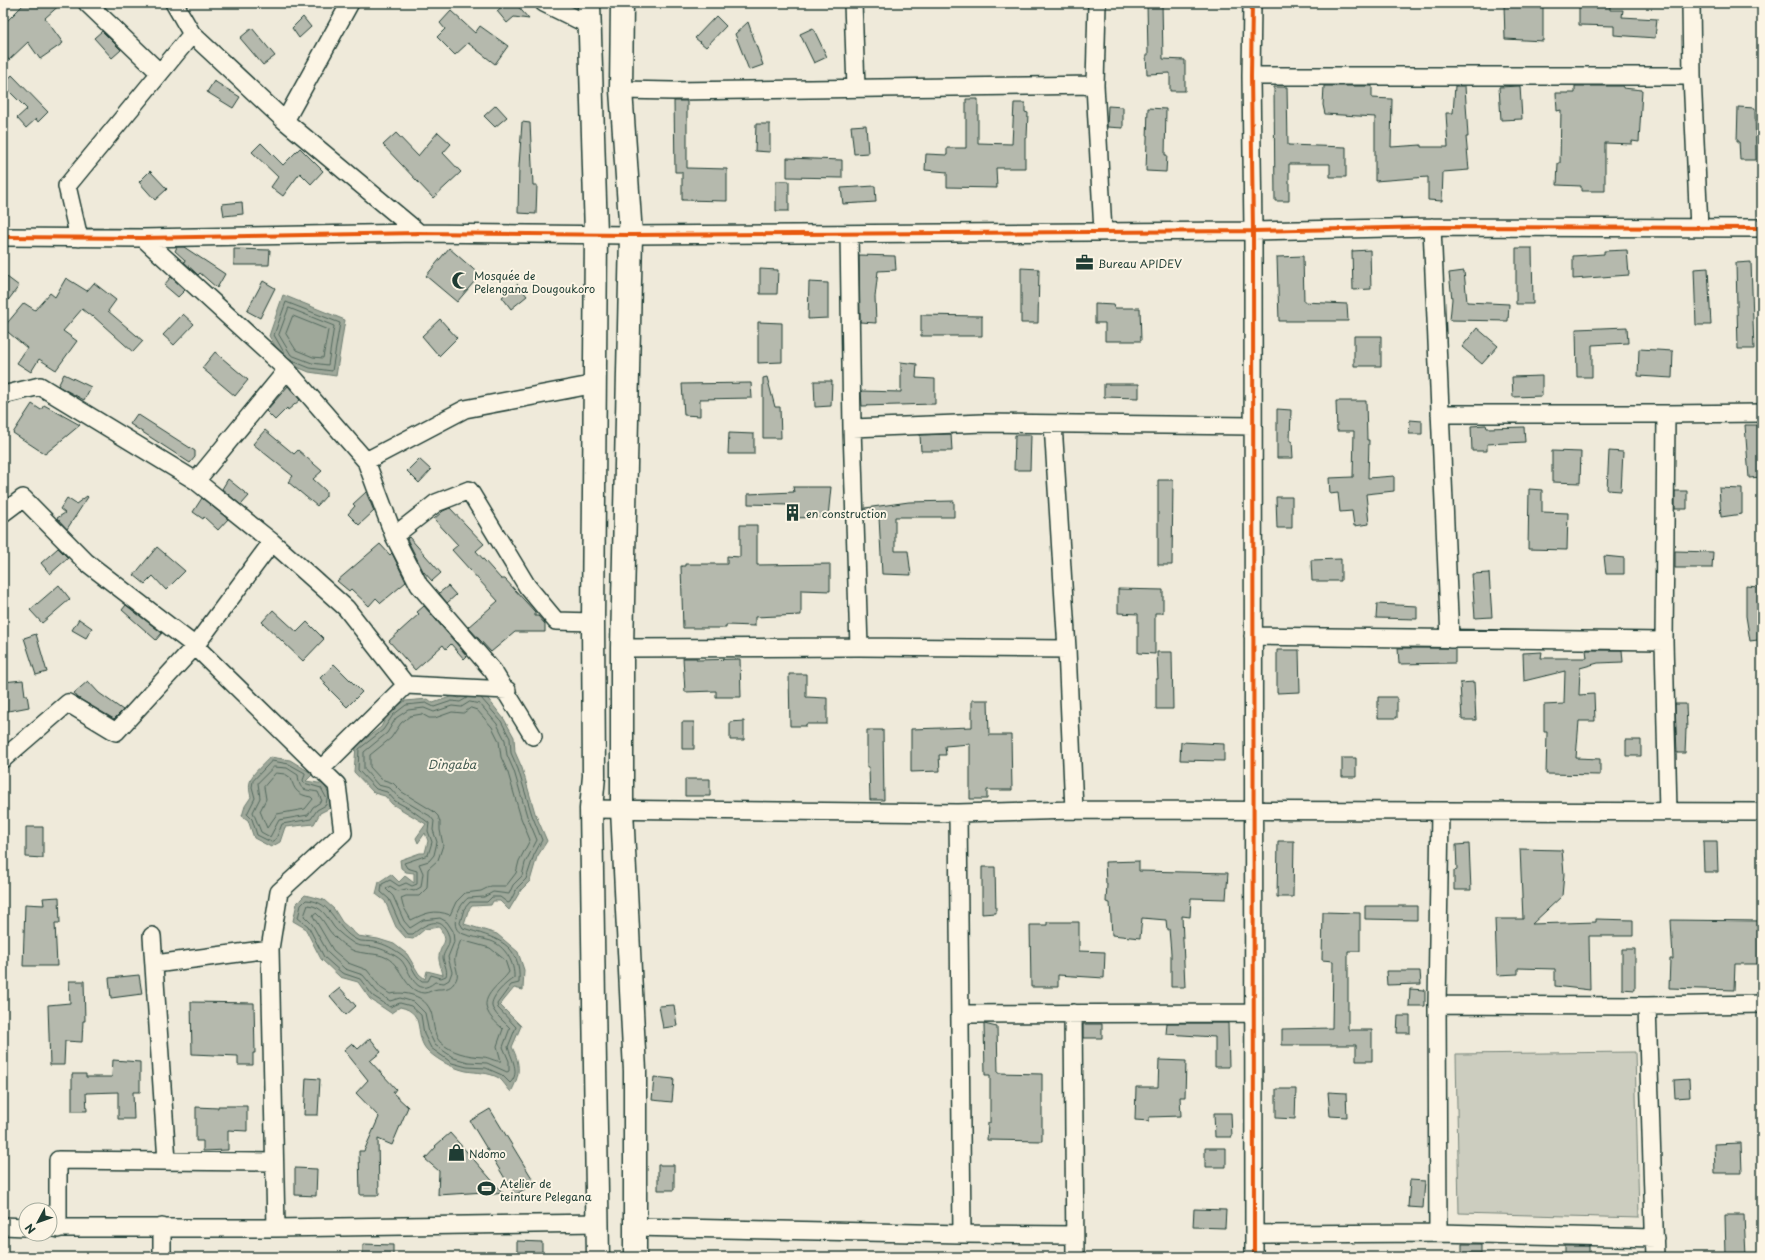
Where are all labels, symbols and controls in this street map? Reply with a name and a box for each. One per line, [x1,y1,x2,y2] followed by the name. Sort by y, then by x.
[1075,253,1095,273] office icon: Bureau APIDEV
[1098,255,1182,272] place label: Bureau APIDEV
[474,267,595,297] place label: Mosquée de Pelengana Dougoukoro
[451,271,471,291] mosque icon: Mosquée de Pelengana Dougoukoro
[783,503,803,523] building icon: en construction
[806,505,887,522] place label: en construction
[428,755,477,773] water label: Dingaba
[446,1143,466,1163] shop icon: Ndomo
[469,1145,506,1162] place label: Ndomo
[500,1175,592,1205] place label: Atelier de teinture Pelegana
[477,1179,497,1199] sports icon: Atelier de teinture Pelegana
[18,1202,58,1242] north arrow
[21,1220,39,1238] text: N

